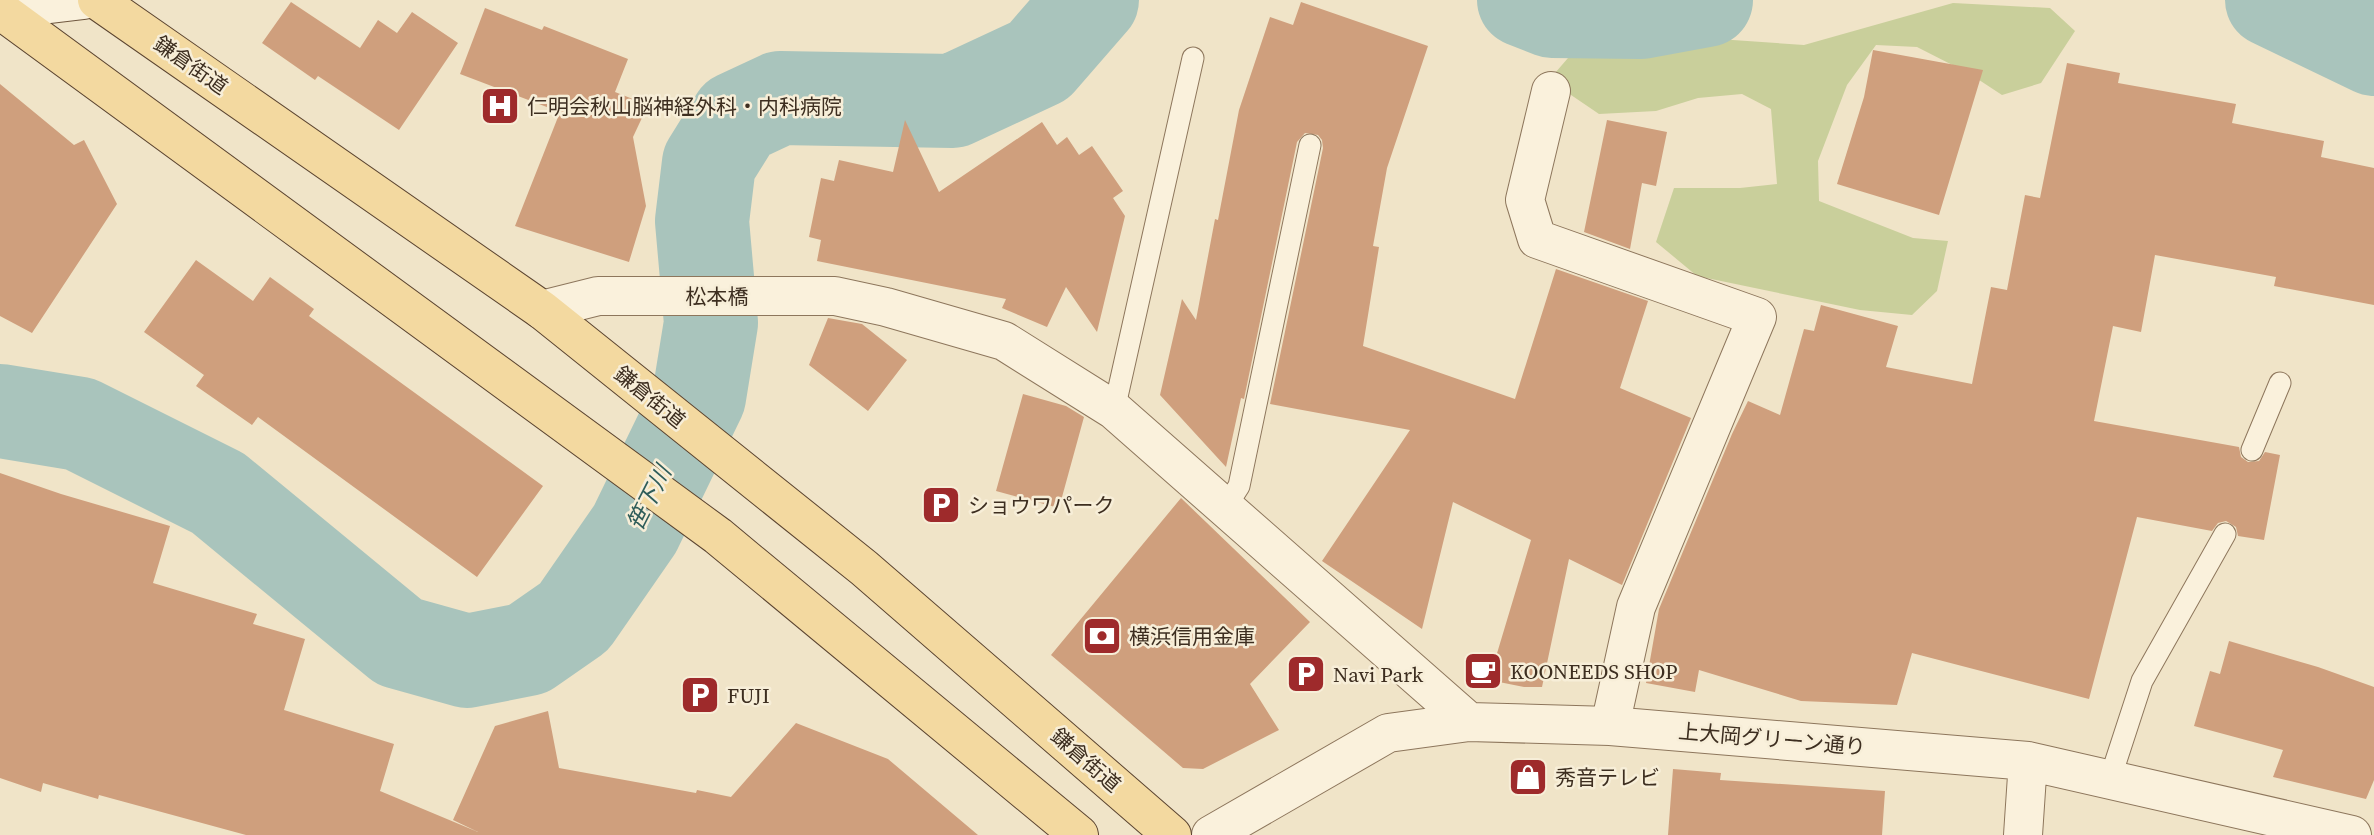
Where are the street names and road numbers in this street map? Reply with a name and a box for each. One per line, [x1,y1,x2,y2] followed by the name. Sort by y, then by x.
[148,29,234,101] street label: 鎌倉街道
[686,282,749,311] street label: 松本橋
[608,359,692,435] street label: 鎌倉街道
[1677,716,1867,762] street label: 上大岡グリーン通り
[1045,722,1127,798] street label: 鎌倉街道

